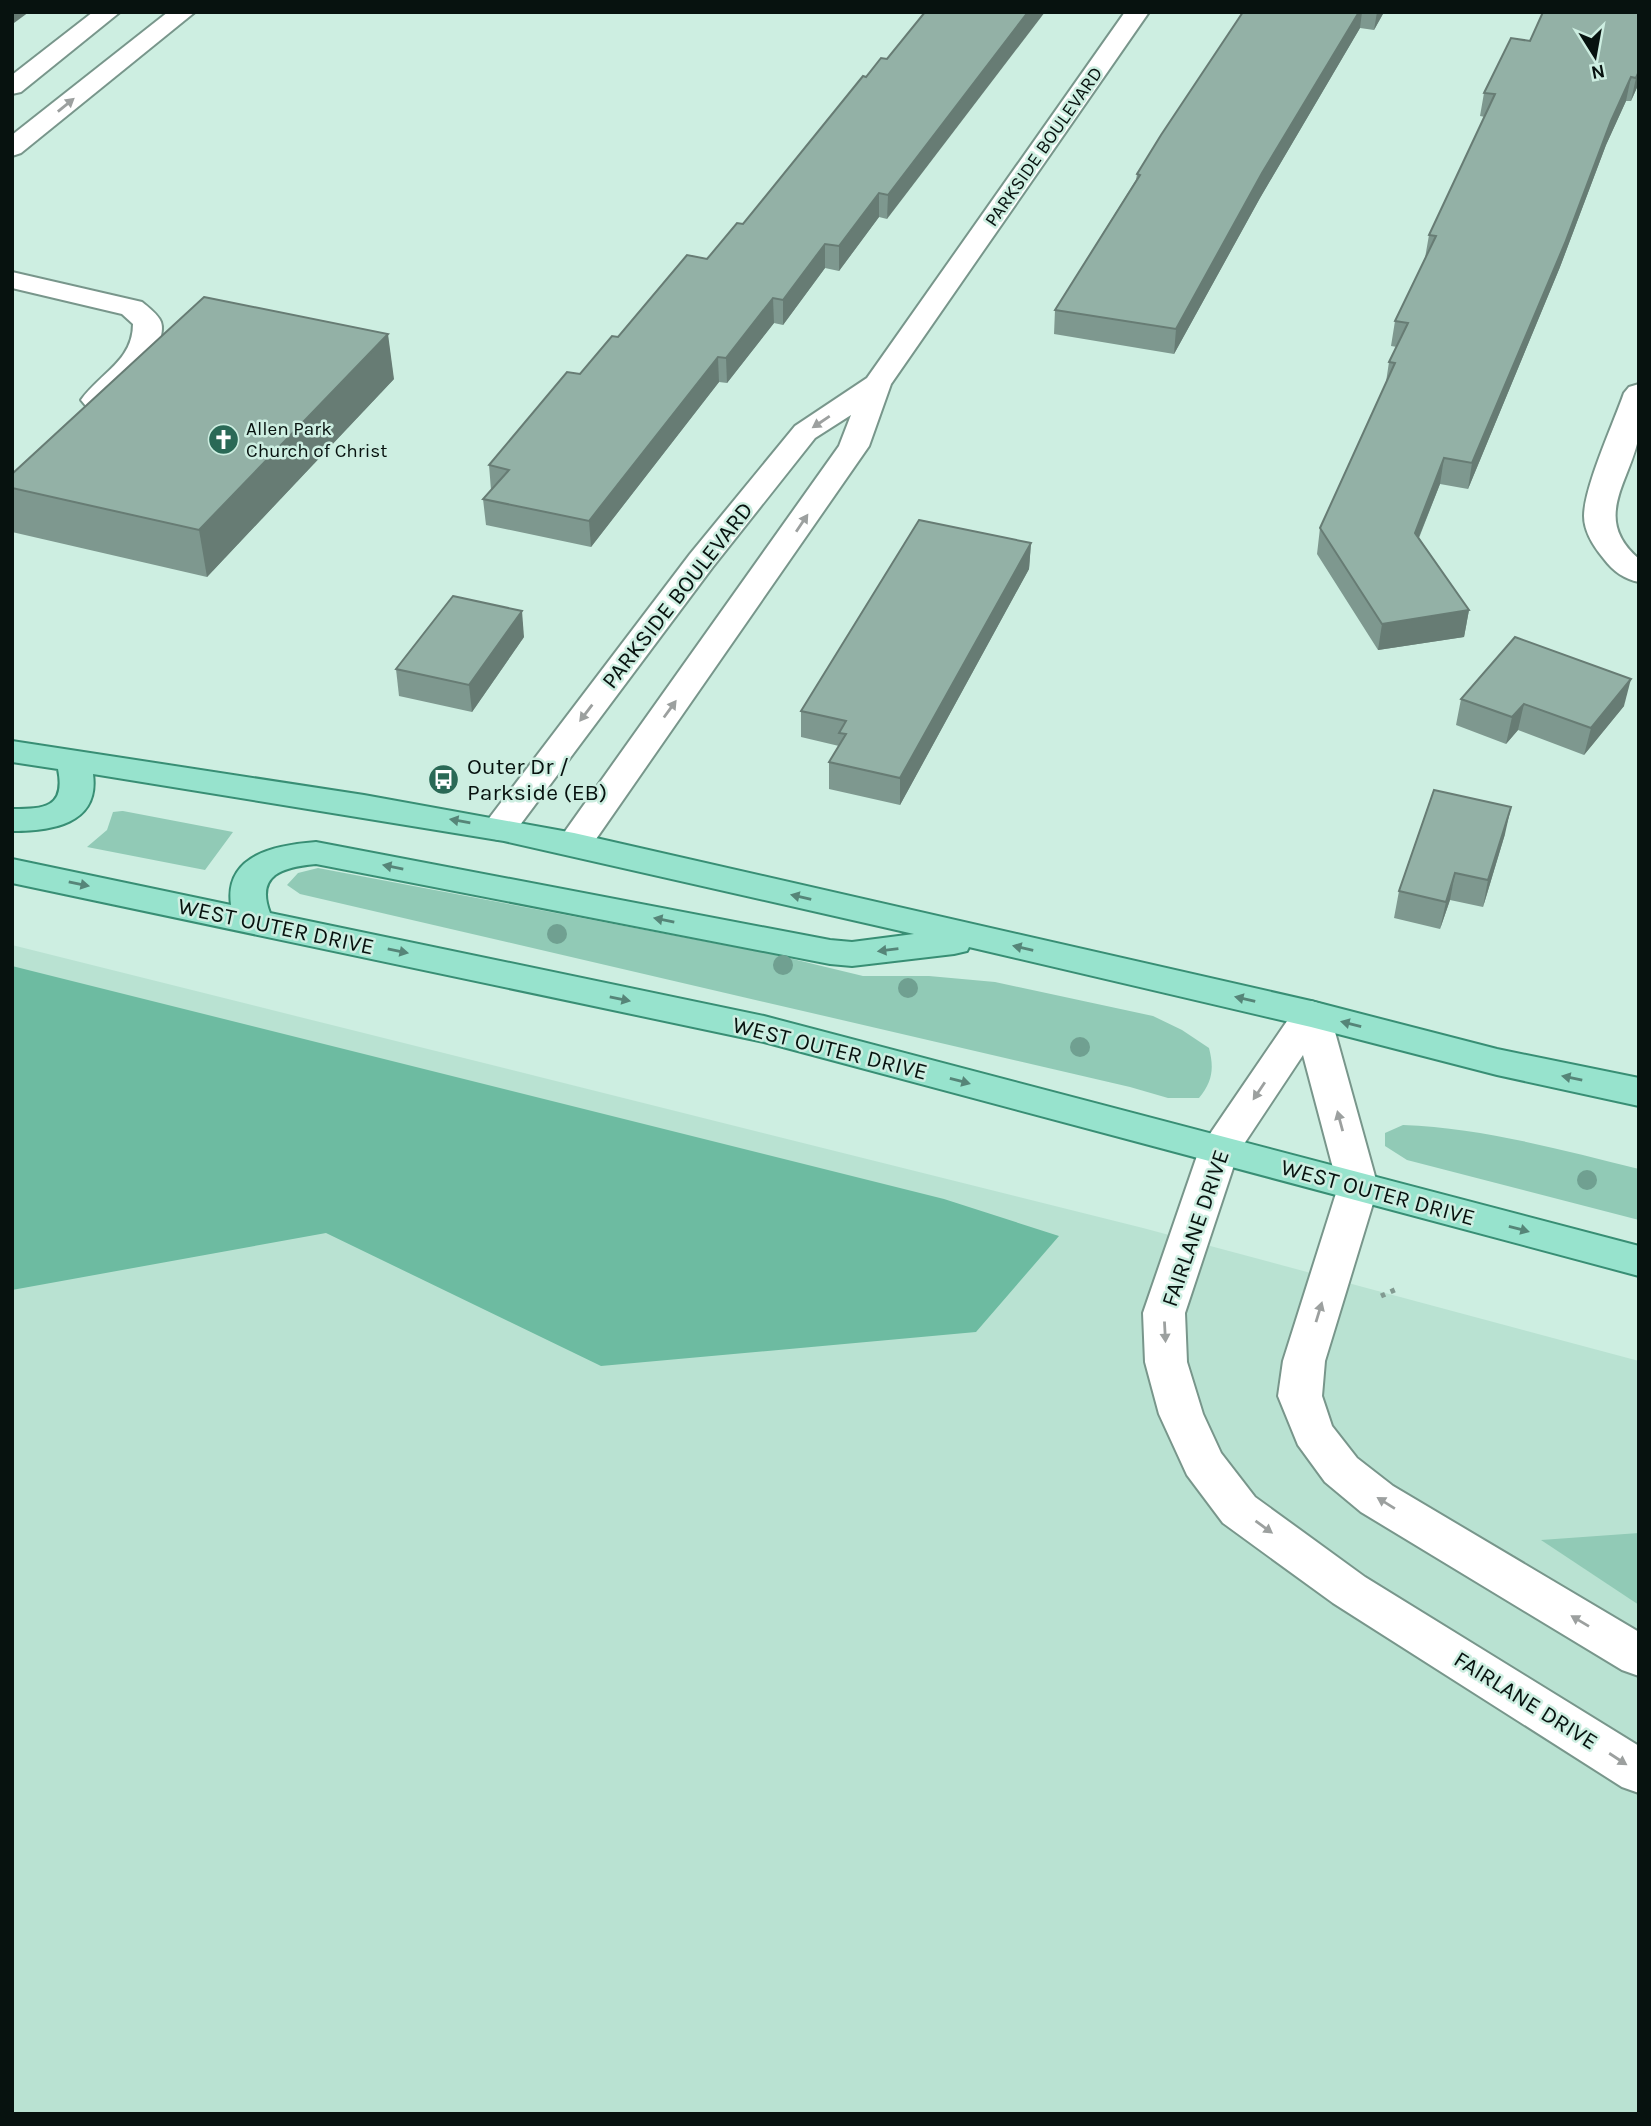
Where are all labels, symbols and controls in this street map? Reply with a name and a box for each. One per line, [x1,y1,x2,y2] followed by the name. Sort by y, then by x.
[1560,21,1630,91] north arrow
[1589,60,1607,84] text: N
[980,63,1107,231] street label: PARKSIDE BOULEVARD
[56,98,74,113] one-way arrow
[811,415,830,428] one-way arrow
[246,418,387,462] place label: Allen Park Church of Christ
[206,422,240,456] church icon: Allen Park Church of Christ
[596,497,759,694] street label: PARKSIDE BOULEVARD
[795,514,808,533] one-way arrow
[663,700,677,718] one-way arrow
[579,703,594,721] one-way arrow
[467,753,607,806] place label: Outer Dr / Parkside (EB)
[427,762,461,796] bus stop icon: Outer Dr / Parkside (EB)
[448,815,470,826] one-way arrow
[382,861,404,872] one-way arrow
[68,879,90,890] one-way arrow
[790,891,812,902] one-way arrow
[175,893,376,960] street label: WEST OUTER DRIVE
[653,914,675,925] one-way arrow
[1012,942,1034,953] one-way arrow
[877,944,899,955] one-way arrow
[387,946,409,957] one-way arrow
[609,993,631,1004] one-way arrow
[1234,993,1256,1004] one-way arrow
[730,1011,930,1086] street label: WEST OUTER DRIVE
[1340,1018,1362,1029] one-way arrow
[1561,1072,1583,1083] one-way arrow
[949,1076,971,1087] one-way arrow
[1252,1082,1266,1100] one-way arrow
[1335,1110,1345,1131] one-way arrow
[1156,1146,1235,1310] street label: FAIRLANE DRIVE
[1278,1154,1478,1231] street label: WEST OUTER DRIVE
[1508,1224,1530,1235] one-way arrow
[1314,1302,1324,1323] one-way arrow
[1159,1321,1170,1343] one-way arrow
[1376,1497,1395,1510] one-way arrow
[1254,1520,1272,1535] one-way arrow
[1571,1615,1590,1627] one-way arrow
[1449,1645,1602,1755] street label: FAIRLANE DRIVE
[1608,1752,1628,1765] one-way arrow

